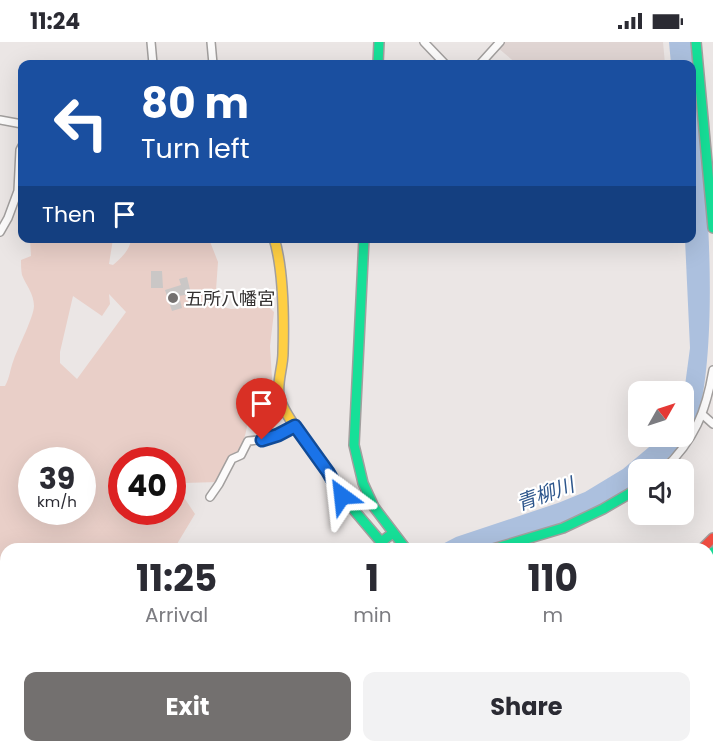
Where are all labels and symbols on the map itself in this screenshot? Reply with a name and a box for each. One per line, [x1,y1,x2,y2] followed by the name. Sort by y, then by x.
[185,286,275,311] place label: 五所八幡宮
[166,291,180,305] marker: 五所八幡宮
[236,378,287,440] pin
[628,381,694,447] north arrow
[108,447,186,525] speed limit sign: 40
[310,464,374,528] position arrow
[512,470,580,517] water label: 青柳川

